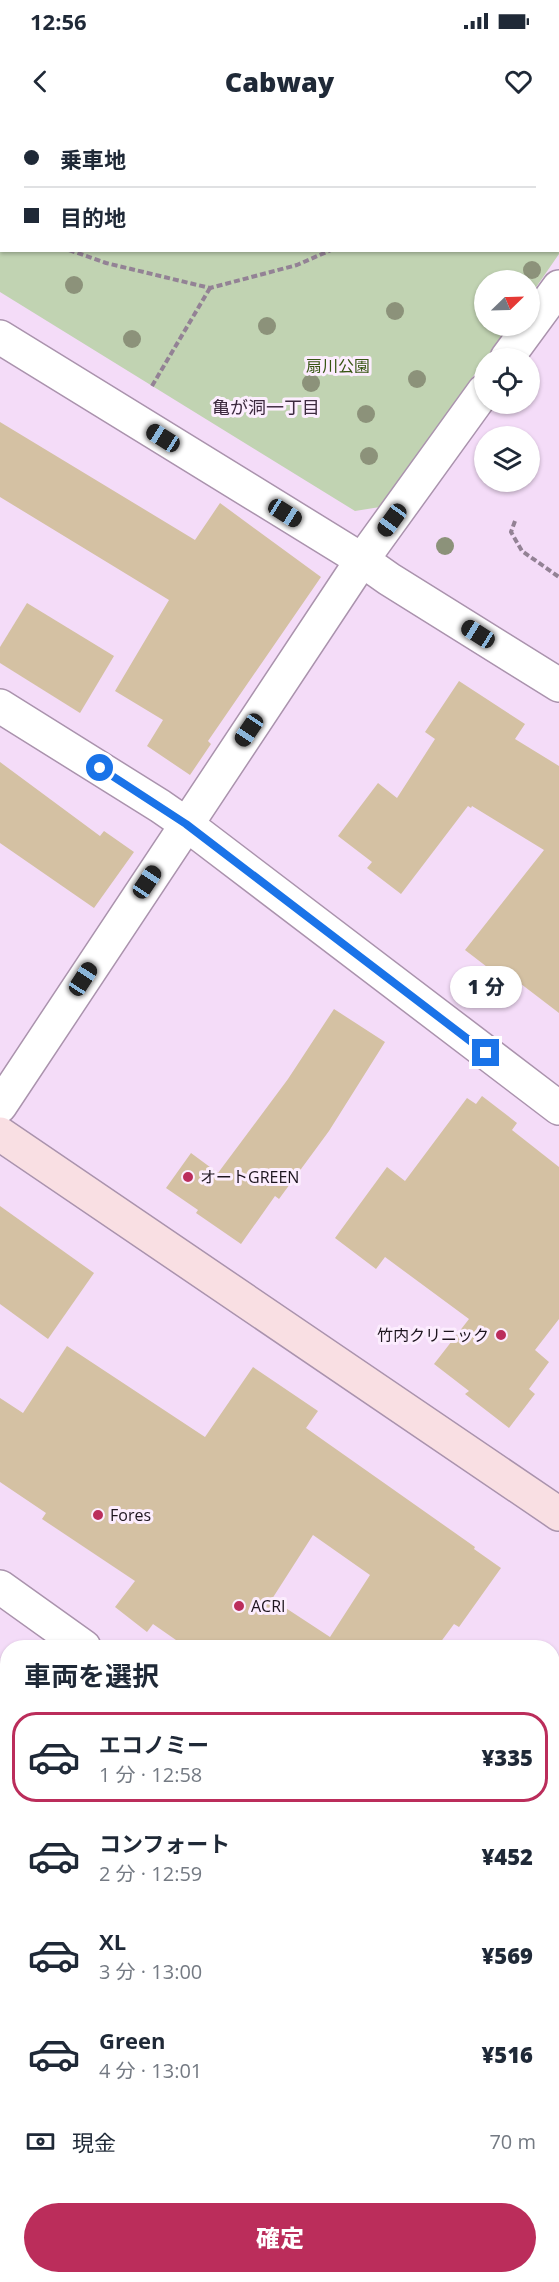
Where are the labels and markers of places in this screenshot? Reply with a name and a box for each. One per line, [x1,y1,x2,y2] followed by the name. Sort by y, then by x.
[200,1166,299,1188] place label: オートGREEN
[181,1170,195,1184] marker: オートGREEN
[377,1324,489,1346] place label: 竹内クリニック
[494,1328,508,1342] marker: 竹内クリニック
[110,1504,151,1526] place label: Fores
[91,1508,105,1522] marker: Fores
[251,1595,286,1617] place label: ACRI
[232,1599,246,1613] marker: ACRI

